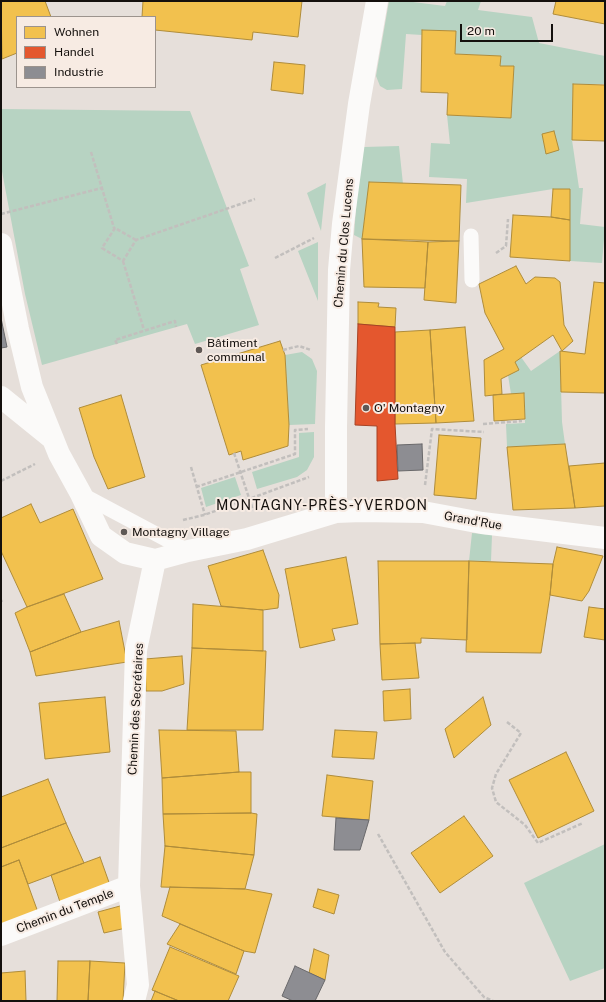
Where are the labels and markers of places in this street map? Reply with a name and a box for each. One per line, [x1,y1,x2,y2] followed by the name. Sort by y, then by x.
[207,336,265,364] place label: Bâtiment communal
[194,345,204,355] marker: Bâtiment communal
[374,401,445,415] place label: O' Montagny
[361,403,371,413] marker: O' Montagny
[132,525,230,539] place label: Montagny Village
[119,527,129,537] marker: Montagny Village

